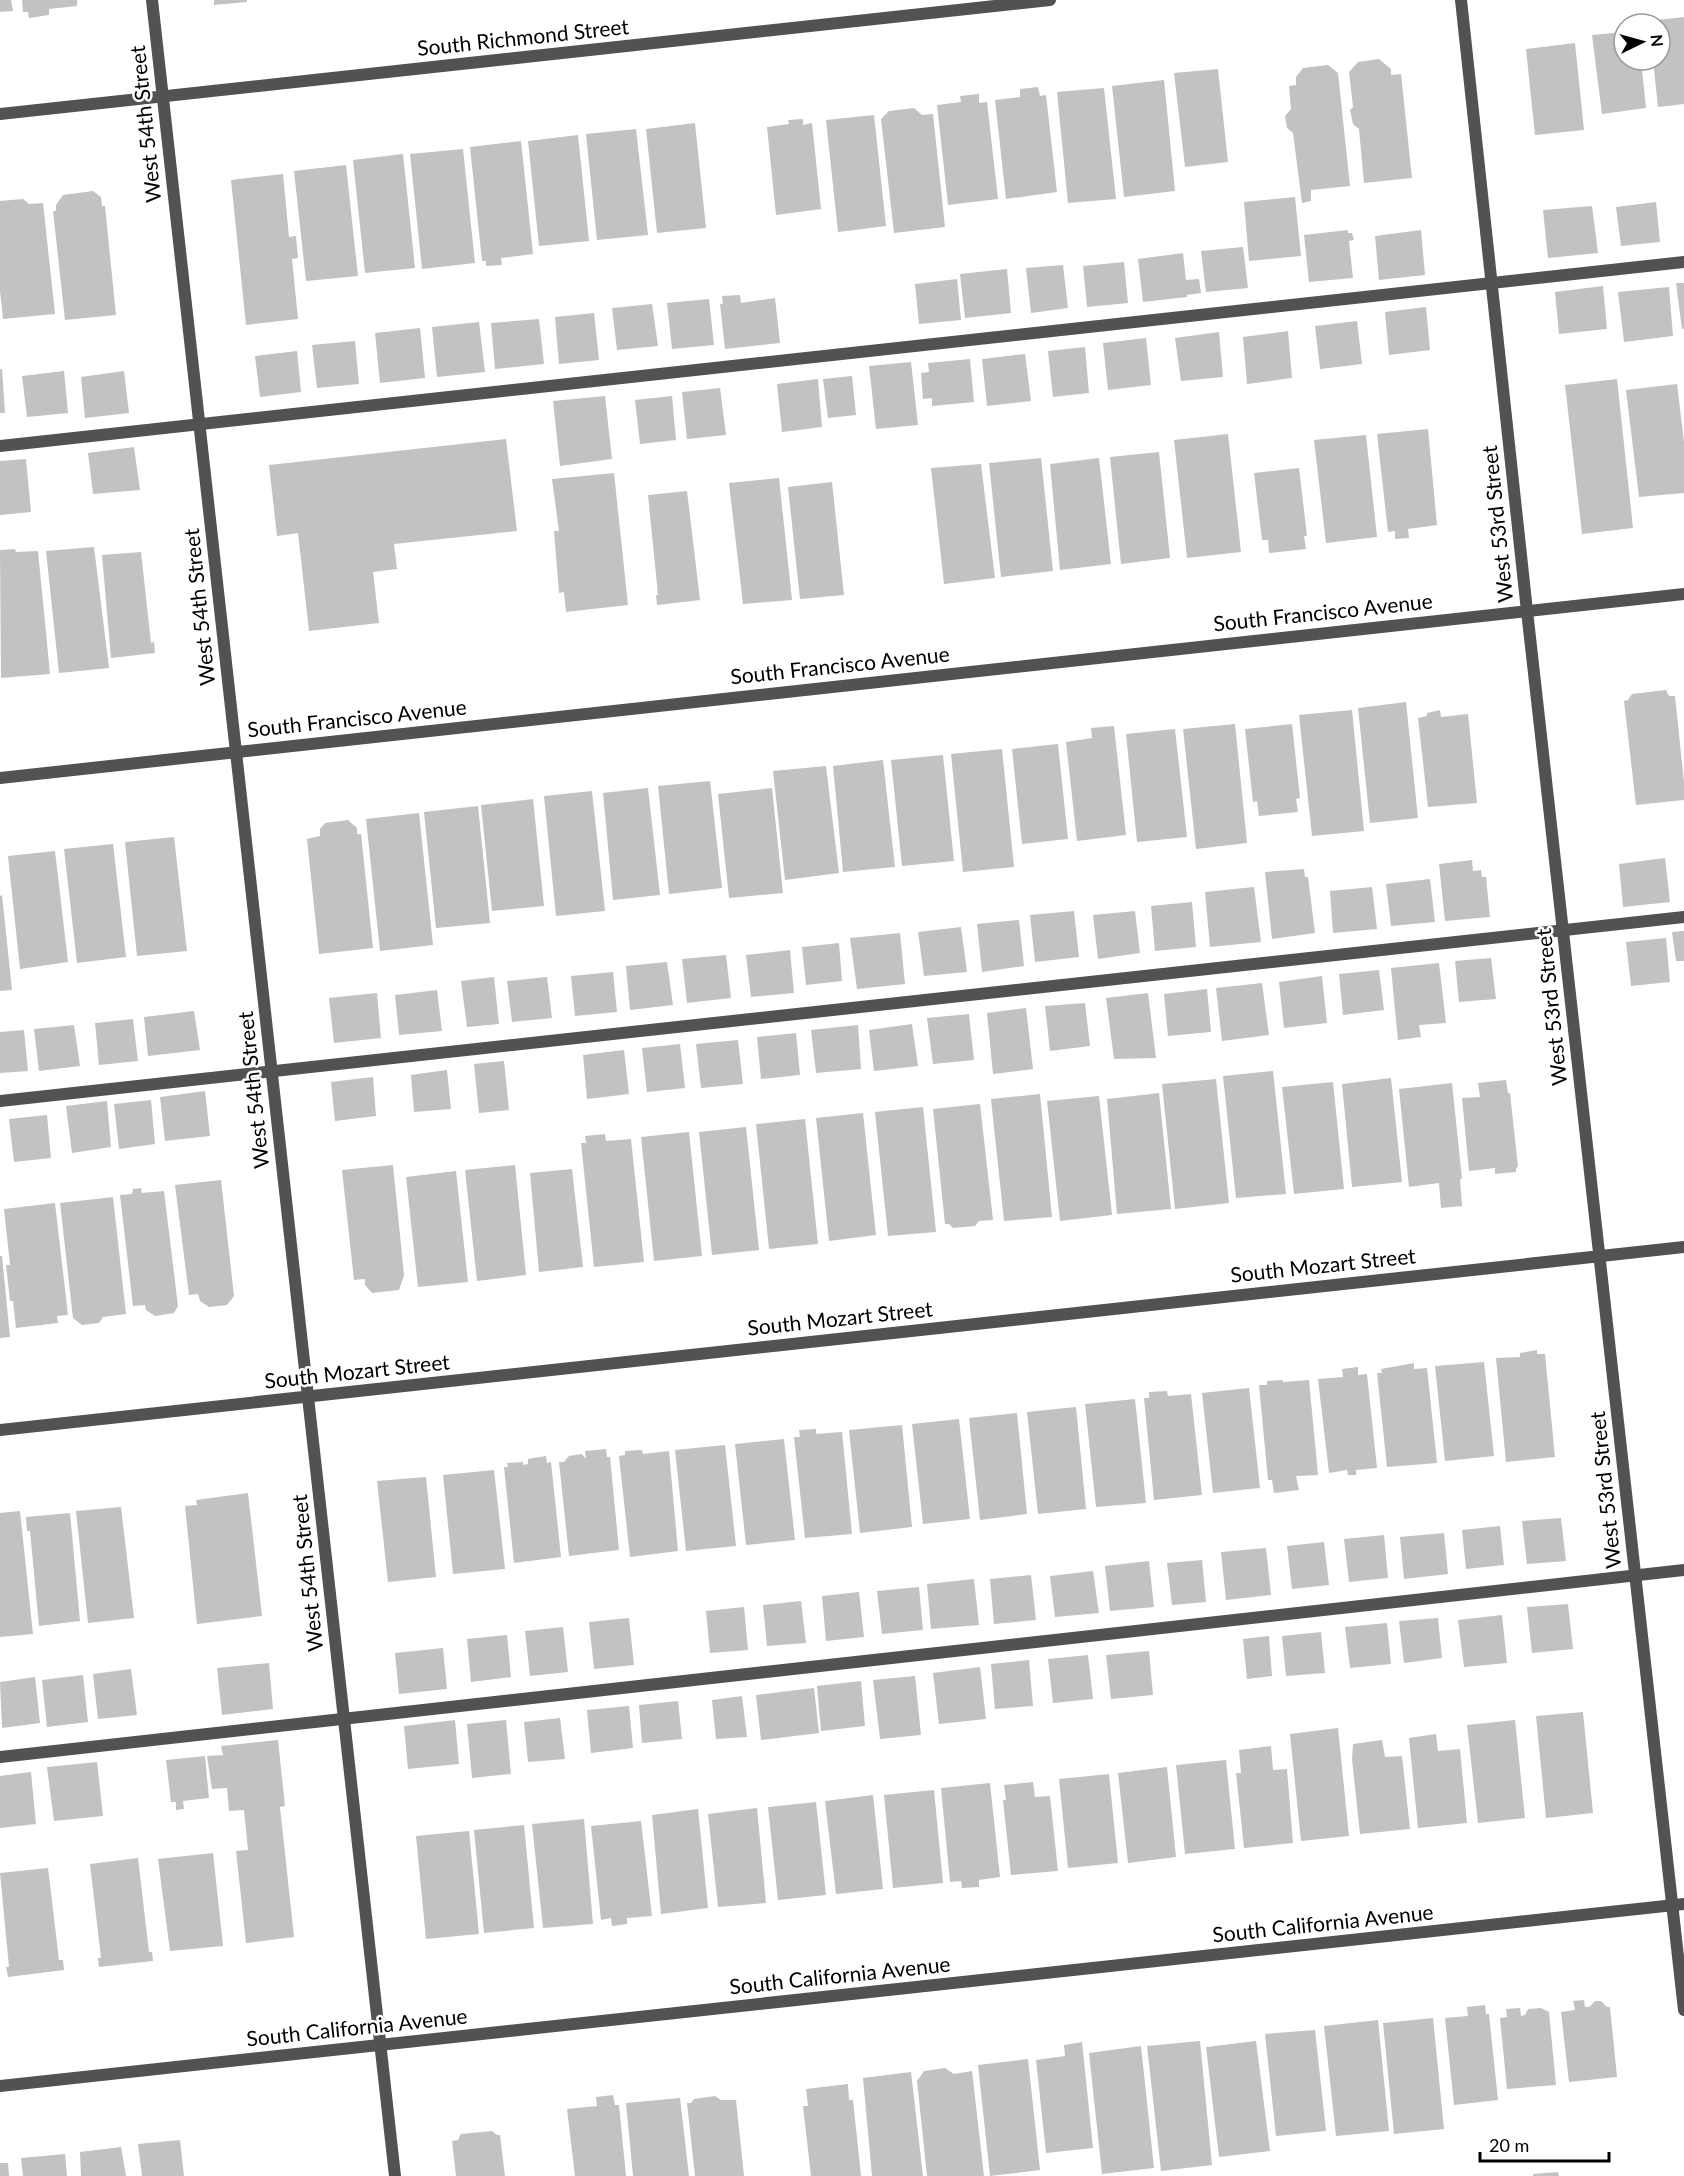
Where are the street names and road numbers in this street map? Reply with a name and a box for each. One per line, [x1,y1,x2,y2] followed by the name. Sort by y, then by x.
[416,13,630,60] street label: South Richmond Street
[124,44,165,204] street label: West 54th Street
[1476,444,1517,604] street label: West 53rd Street
[178,527,219,687] street label: West 54th Street
[1212,588,1434,635] street label: South Francisco Avenue
[729,641,951,688] street label: South Francisco Avenue
[246,694,468,741] street label: South Francisco Avenue
[1530,927,1571,1087] street label: West 53rd Street
[232,1010,273,1170] street label: West 54th Street
[1229,1242,1417,1287] street label: South Mozart Street
[746,1295,934,1340] street label: South Mozart Street
[263,1348,451,1393] street label: South Mozart Street
[1584,1410,1625,1570] street label: West 53rd Street
[286,1493,327,1653] street label: West 54th Street
[1211,1898,1435,1947] street label: South California Avenue
[728,1950,952,1999] street label: South California Avenue
[245,2002,469,2051] street label: South California Avenue

